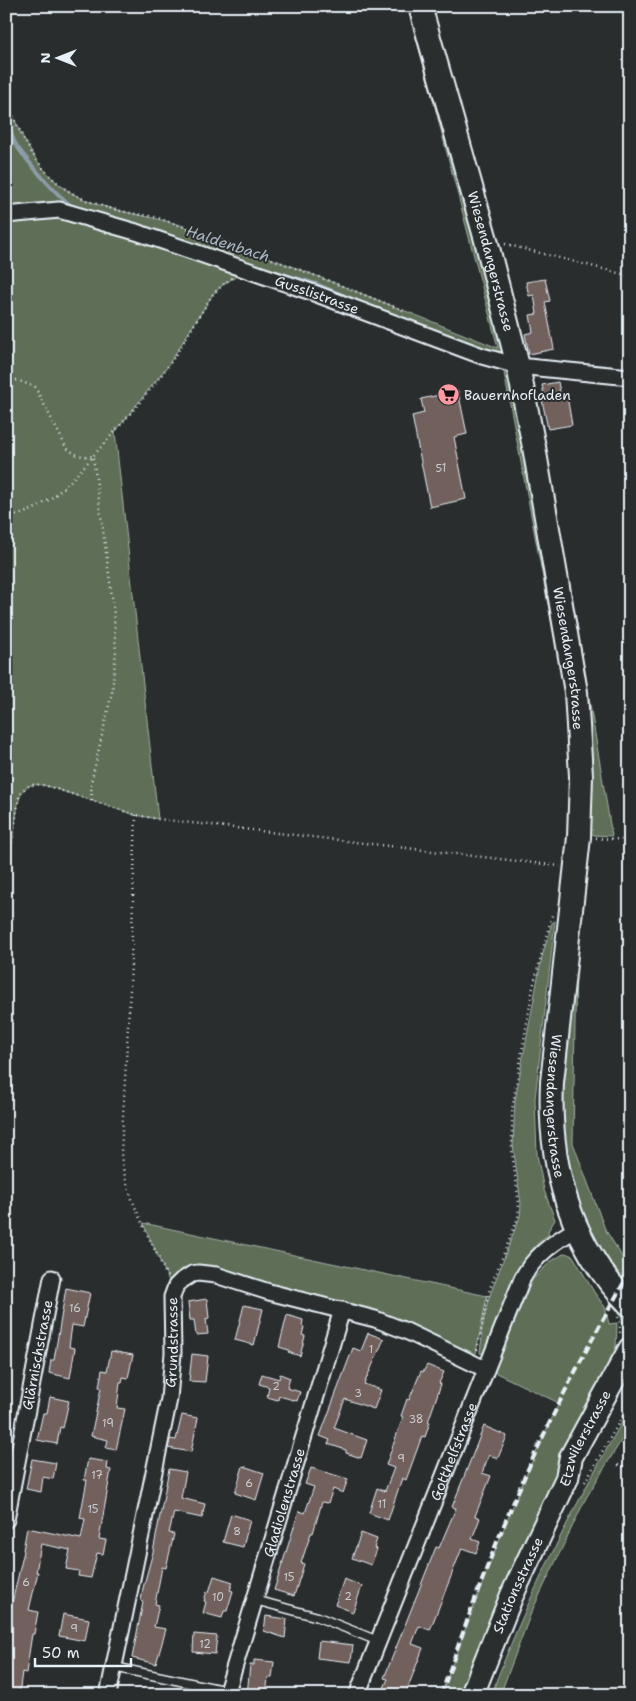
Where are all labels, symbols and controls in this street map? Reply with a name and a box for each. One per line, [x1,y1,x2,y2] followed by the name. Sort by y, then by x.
[32,32,82,82] north arrow
[36,52,54,64] text: N
[464,189,518,334] street label: Wiesendangerstrasse
[184,221,272,267] water label: Haldenbach
[273,271,362,318] street label: Gusslistrasse
[436,383,460,407] supermarket icon: Bauernhofladen
[464,386,571,404] place label: Bauernhofladen
[436,461,446,476] house number: 51
[549,585,587,731] street label: Wiesendangerstrasse
[543,1033,569,1180] street label: Wiesendangerstrasse
[161,1297,182,1388] street label: Grundstrasse
[18,1298,57,1412] street label: Glärnischstrasse
[69,1301,81,1316] house number: 16
[369,1342,373,1357] house number: 1
[272,1379,280,1394] house number: 2
[354,1386,362,1401] house number: 3
[555,1387,615,1489] street label: Etzwilerstrasse
[426,1400,481,1503] street label: Gotthelfstrasse
[408,1412,424,1427] house number: 38
[102,1416,114,1431] house number: 19
[259,1446,309,1559] street label: Gladiolenstrasse
[397,1451,405,1466] house number: 9
[91,1468,103,1483] house number: 17
[245,1476,253,1491] house number: 6
[378,1497,386,1512] house number: 11
[87,1502,99,1517] house number: 15
[233,1524,241,1539] house number: 8
[489,1534,547,1636] street label: Stationsstrasse
[283,1570,295,1585] house number: 15
[22,1575,30,1590] house number: 6
[344,1589,352,1604] house number: 2
[212,1590,224,1605] house number: 10
[70,1621,78,1636] house number: 9
[35,1636,131,1668] scale bar
[199,1637,211,1652] house number: 12
[42,1643,80,1663] text: 50 m

